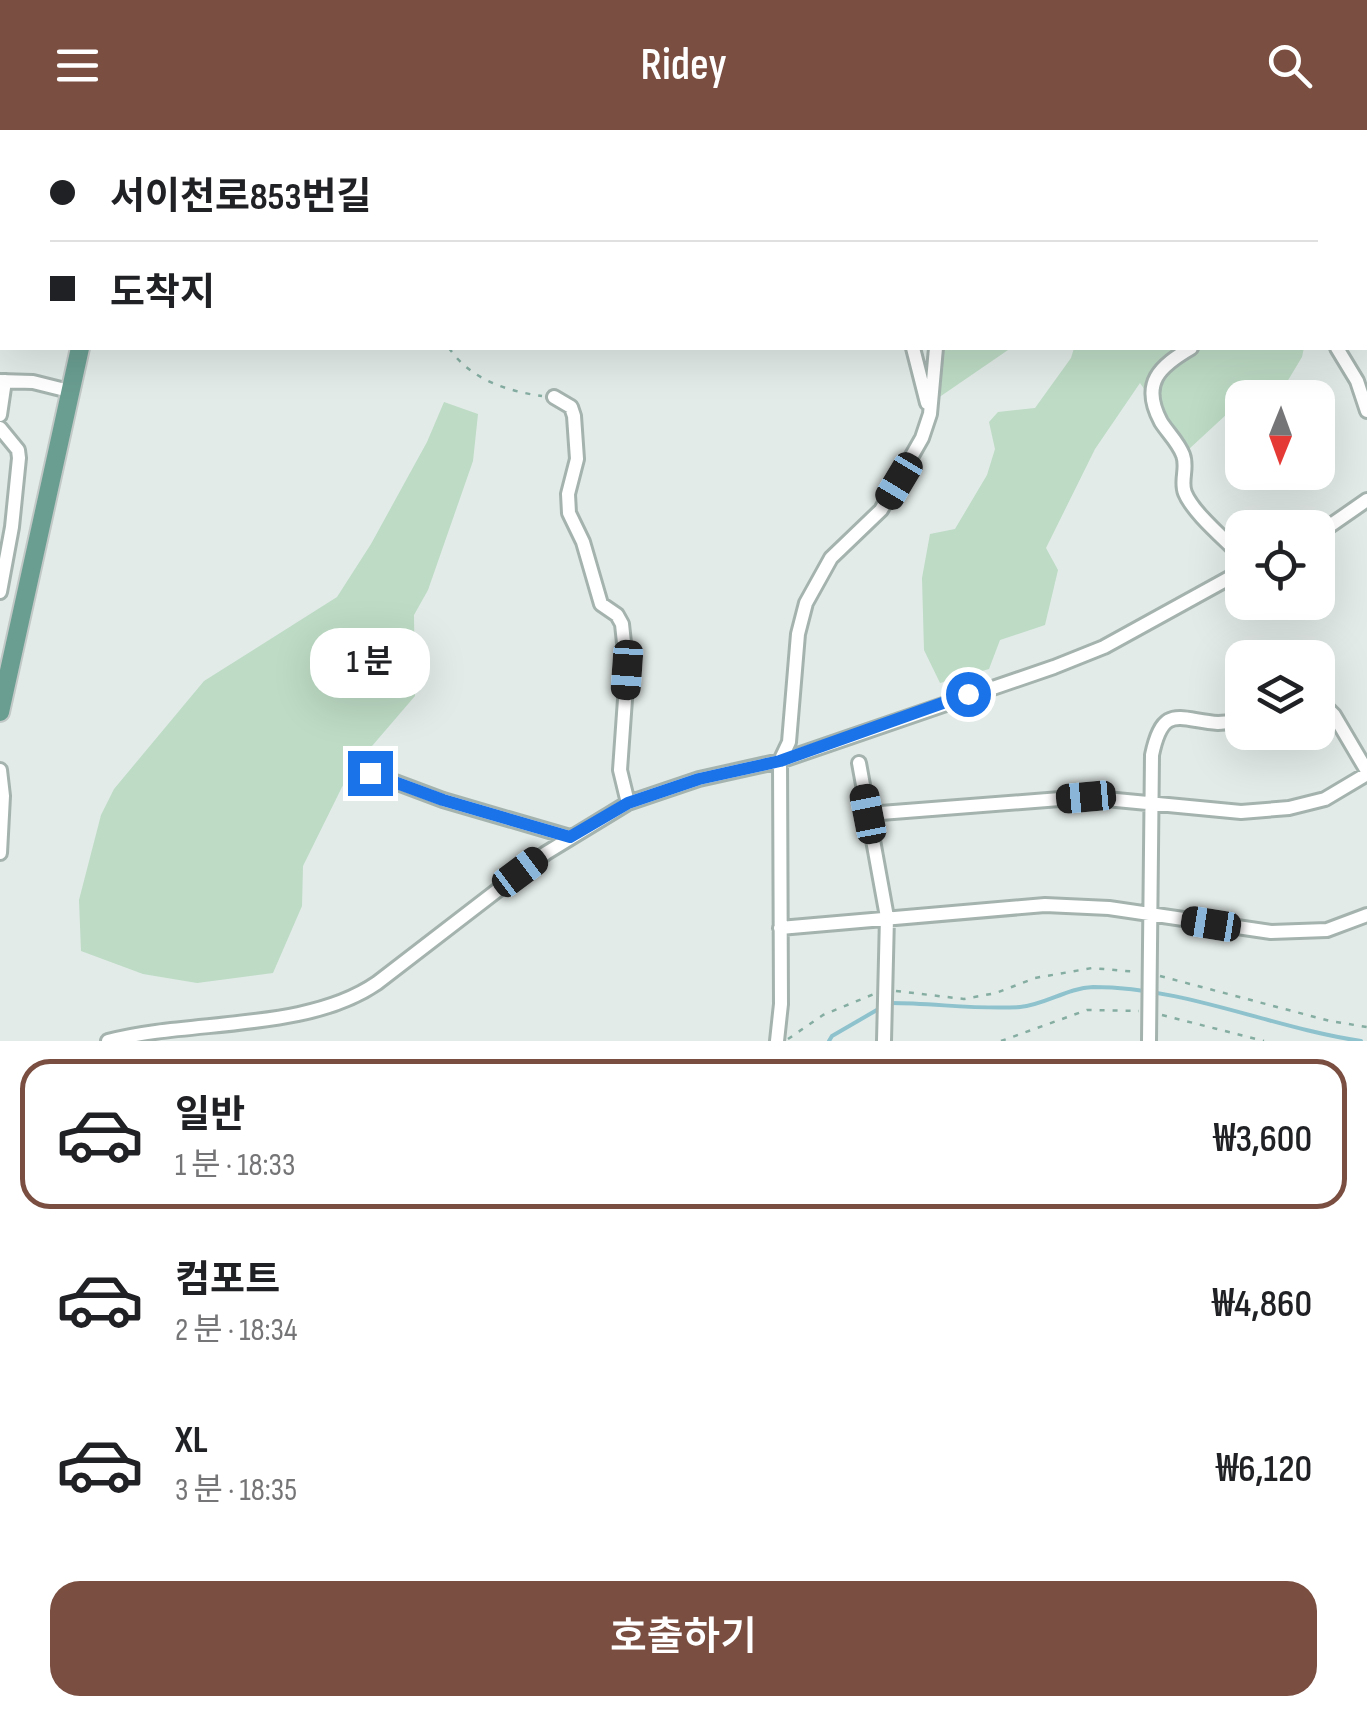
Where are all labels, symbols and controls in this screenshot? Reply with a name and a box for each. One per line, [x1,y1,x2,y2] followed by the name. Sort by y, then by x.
[50,38,105,93] icon: menu
[640,38,727,93] text: Ridey
[1262,38,1317,93] icon: search
[110,175,371,220] text: 서이천로853번길
[110,271,215,316] text: 도착지
[1225,380,1335,490] north arrow
[1225,380,1335,750] map controls
[871,448,927,514] car
[1225,510,1335,620] button: locate
[310,628,430,698] callout: 1 분
[610,639,644,701] car
[1225,640,1335,750] button: layers
[347,643,393,682] text: 1 분
[946,672,991,717] route start
[348,751,393,796] route end
[1055,779,1117,815] car
[848,782,888,846] car
[487,842,553,902] car
[1179,904,1243,944] car
[55,1089,145,1179] icon: car
[175,1093,245,1138] text: 일반
[1213,1117,1312,1162] text: ₩3,600
[175,1146,295,1185] text: 1 분 · 18:33
[55,1254,145,1344] icon: car
[175,1258,280,1303] text: 컴포트
[1212,1282,1312,1327] text: ₩4,860
[175,1311,297,1350] text: 2 분 · 18:34
[175,1418,208,1463] text: XL
[55,1419,145,1509] icon: car
[1216,1447,1312,1492] text: ₩6,120
[175,1471,297,1510] text: 3 분 · 18:35
[50,1581,1317,1696] button: 호출하기

